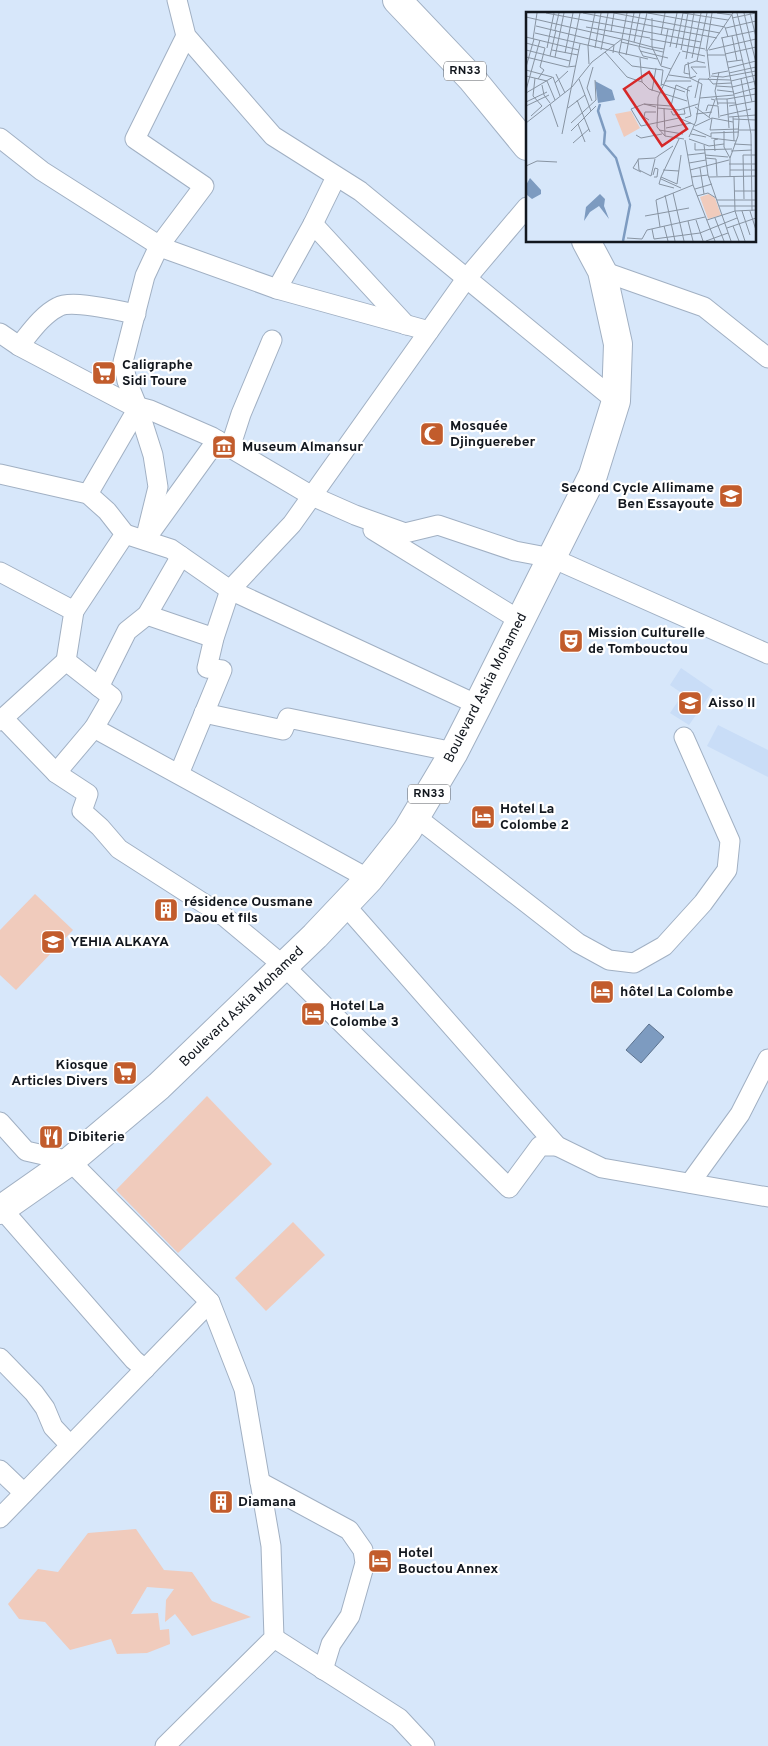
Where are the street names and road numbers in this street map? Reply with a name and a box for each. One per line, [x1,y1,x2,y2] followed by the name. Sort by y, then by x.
[444,61,486,80] road number: RN33
[441,610,531,766] street label: Boulevard Askia Mohamed
[408,784,450,804] road number: RN33
[176,943,308,1071] street label: Boulevard Askia Mohamed

